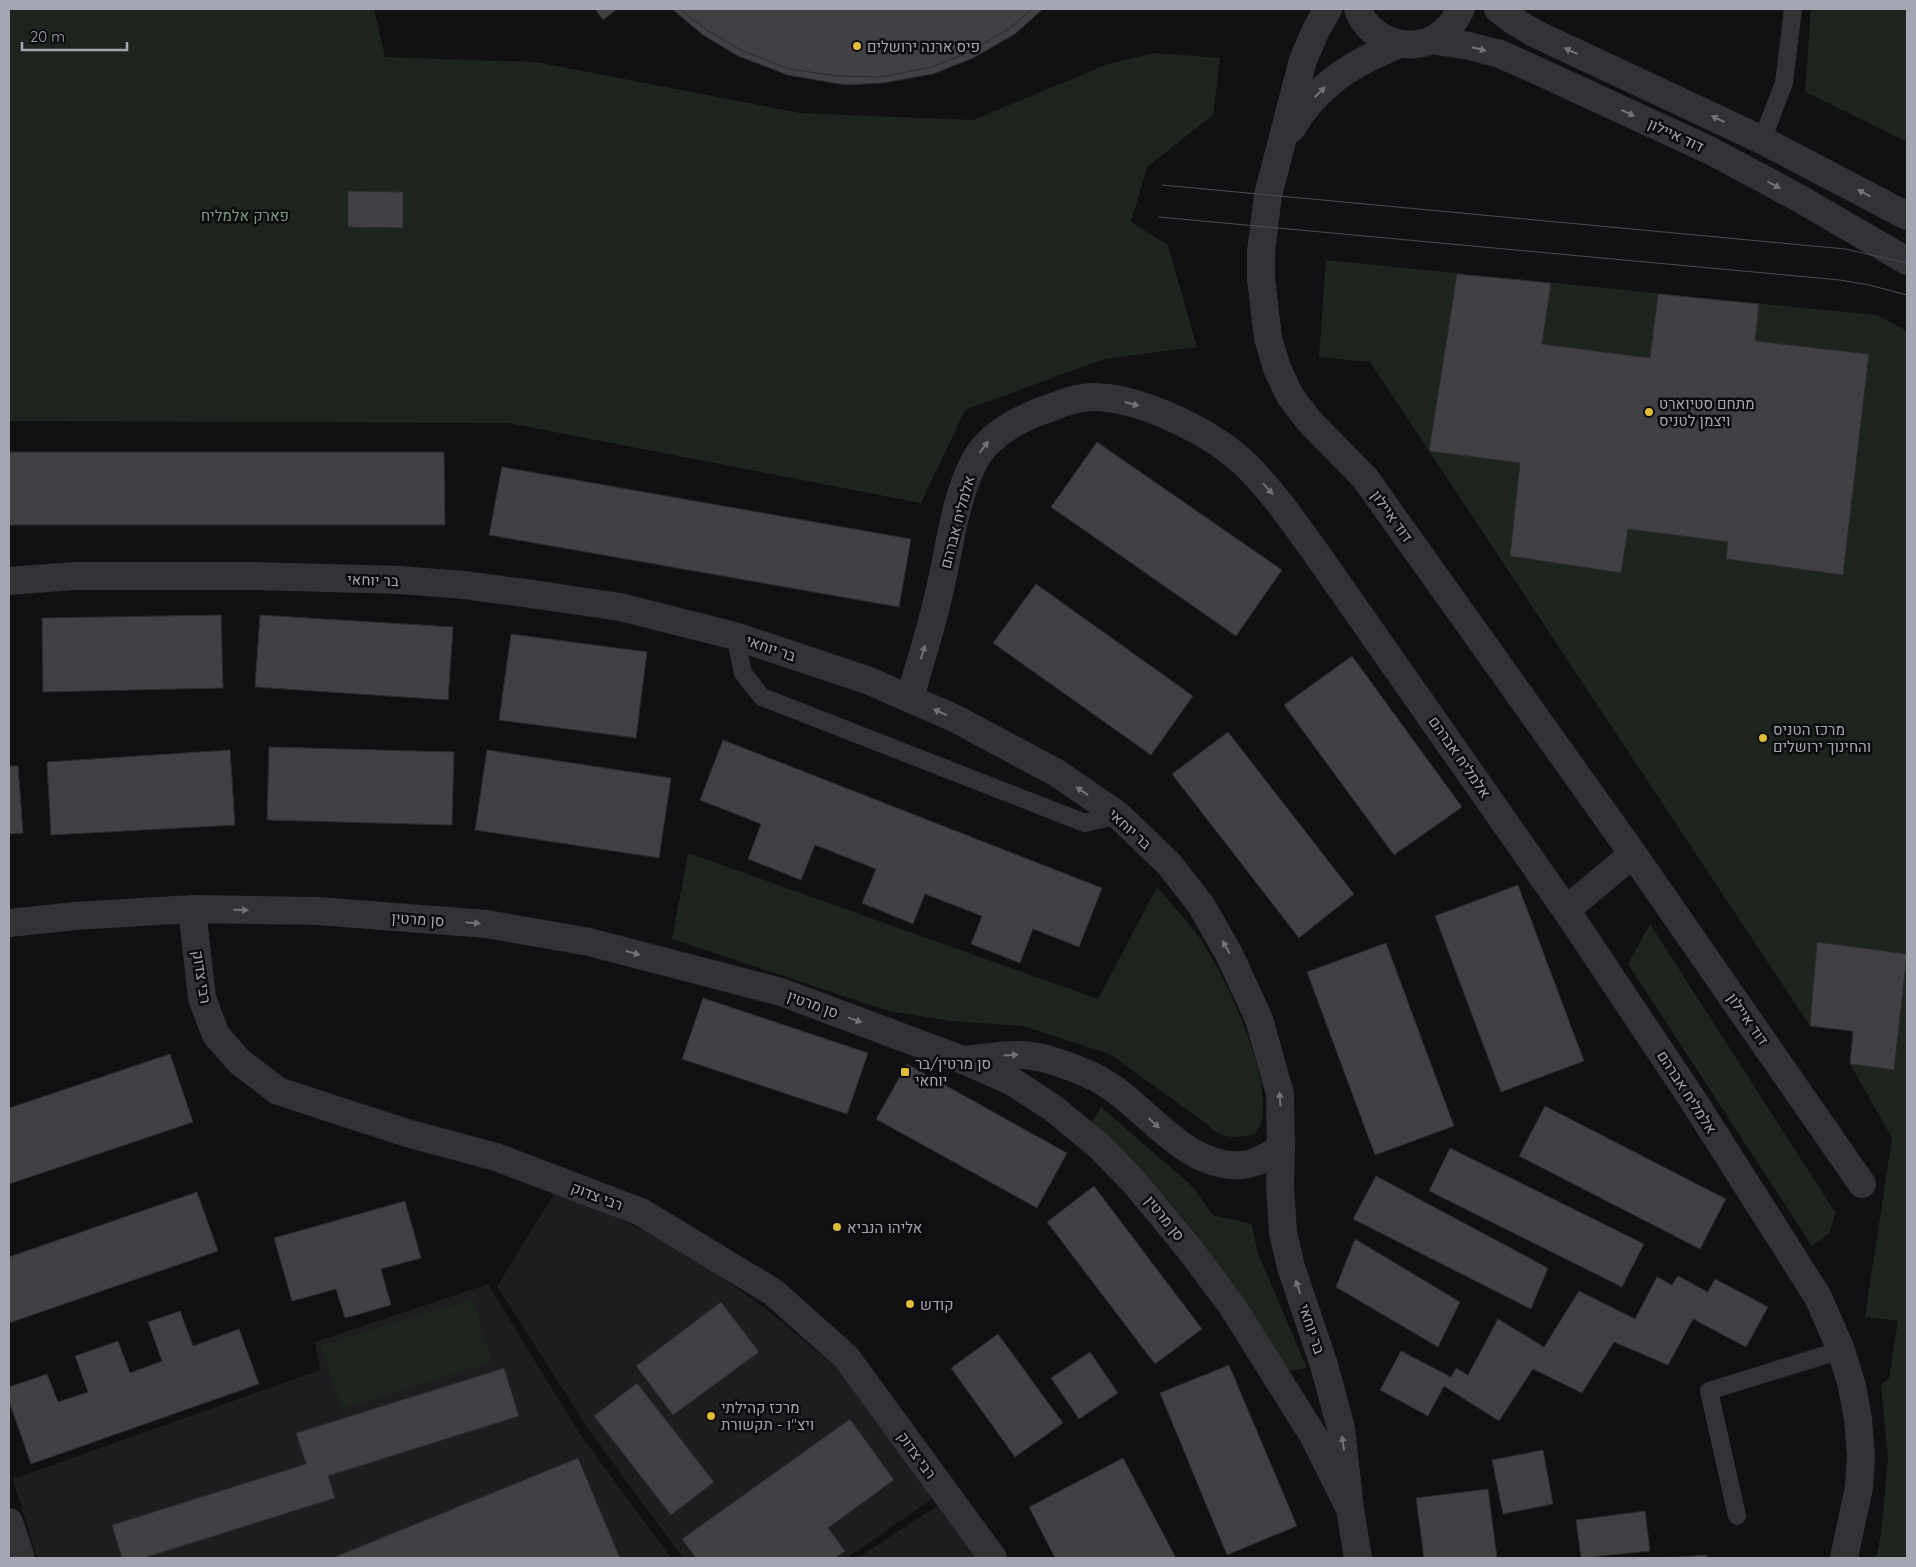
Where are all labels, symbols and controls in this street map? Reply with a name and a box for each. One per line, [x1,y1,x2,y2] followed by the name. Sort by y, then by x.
[22,20,128,52] scale bar
[30,27,65,46] text: 20 m
[867,37,980,56] place label: פיס ארנה ירושלים
[851,40,863,52] marker: פיס ארנה ירושלים
[1472,45,1487,53] one-way arrow
[1564,47,1578,55] one-way arrow
[1313,86,1325,98] one-way arrow
[1621,109,1635,117] one-way arrow
[1645,114,1707,156] street label: דוד איילון
[1711,115,1725,123] one-way arrow
[1767,181,1781,189] one-way arrow
[1857,189,1872,197] one-way arrow
[201,206,289,225] park label: פארק אלמליח
[1659,394,1755,430] place label: מתחם סטיוארט ויצמן לטניס
[1125,400,1140,408] one-way arrow
[1643,406,1655,418] marker: מתחם סטיוארט ויצמן לטניס
[979,441,990,454] one-way arrow
[935,473,979,571] street label: אלמליח אברהם
[1262,483,1273,496] one-way arrow
[1367,486,1417,546] street label: דוד איילון
[347,570,399,590] street label: בר יוחאי
[744,631,799,665] street label: בר יוחאי
[919,644,927,659] one-way arrow
[933,707,947,715] one-way arrow
[1425,712,1495,802] street label: אלמליח אברהם
[1773,720,1871,756] place label: מרכז הטניס והחינוך ירושלים
[1757,732,1769,744] marker: מרכז הטניס והחינוך ירושלים
[1075,786,1089,795] one-way arrow
[1104,805,1156,853] street label: בר יוחאי
[233,906,249,914] one-way arrow
[391,908,445,930] street label: סן מרטין
[465,919,481,927] one-way arrow
[1221,941,1230,954] one-way arrow
[188,949,216,1005] street label: רבי צדוק
[625,949,640,957] one-way arrow
[785,986,841,1022] street label: סן מרטין
[1723,989,1773,1049] street label: דוד איילון
[848,1016,863,1024] one-way arrow
[1653,1047,1721,1137] street label: אלמליח אברהם
[1004,1051,1020,1059] one-way arrow
[915,1054,991,1090] place label: סן מרטין/בר יוחאי
[899,1066,911,1078] marker: סן מרטין/בר יוחאי
[1275,1091,1283,1107] one-way arrow
[1148,1117,1160,1129] one-way arrow
[569,1178,625,1214] street label: רבי צדוק
[1141,1191,1189,1245] street label: סן מרטין
[847,1218,923,1237] place label: אליהו הנביא
[831,1221,843,1233] marker: אליהו הנביא
[1294,1280,1301,1295] one-way arrow
[920,1295,953,1314] place label: קודש
[904,1298,916,1310] marker: קודש
[1295,1302,1329,1357] street label: בר יוחאי
[721,1398,814,1434] place label: מרכז קהילתי ויצ"ו - תקשורת
[705,1410,717,1422] marker: מרכז קהילתי ויצ"ו - תקשורת
[894,1428,940,1482] street label: רבי צדוק
[1339,1435,1347,1451] one-way arrow

